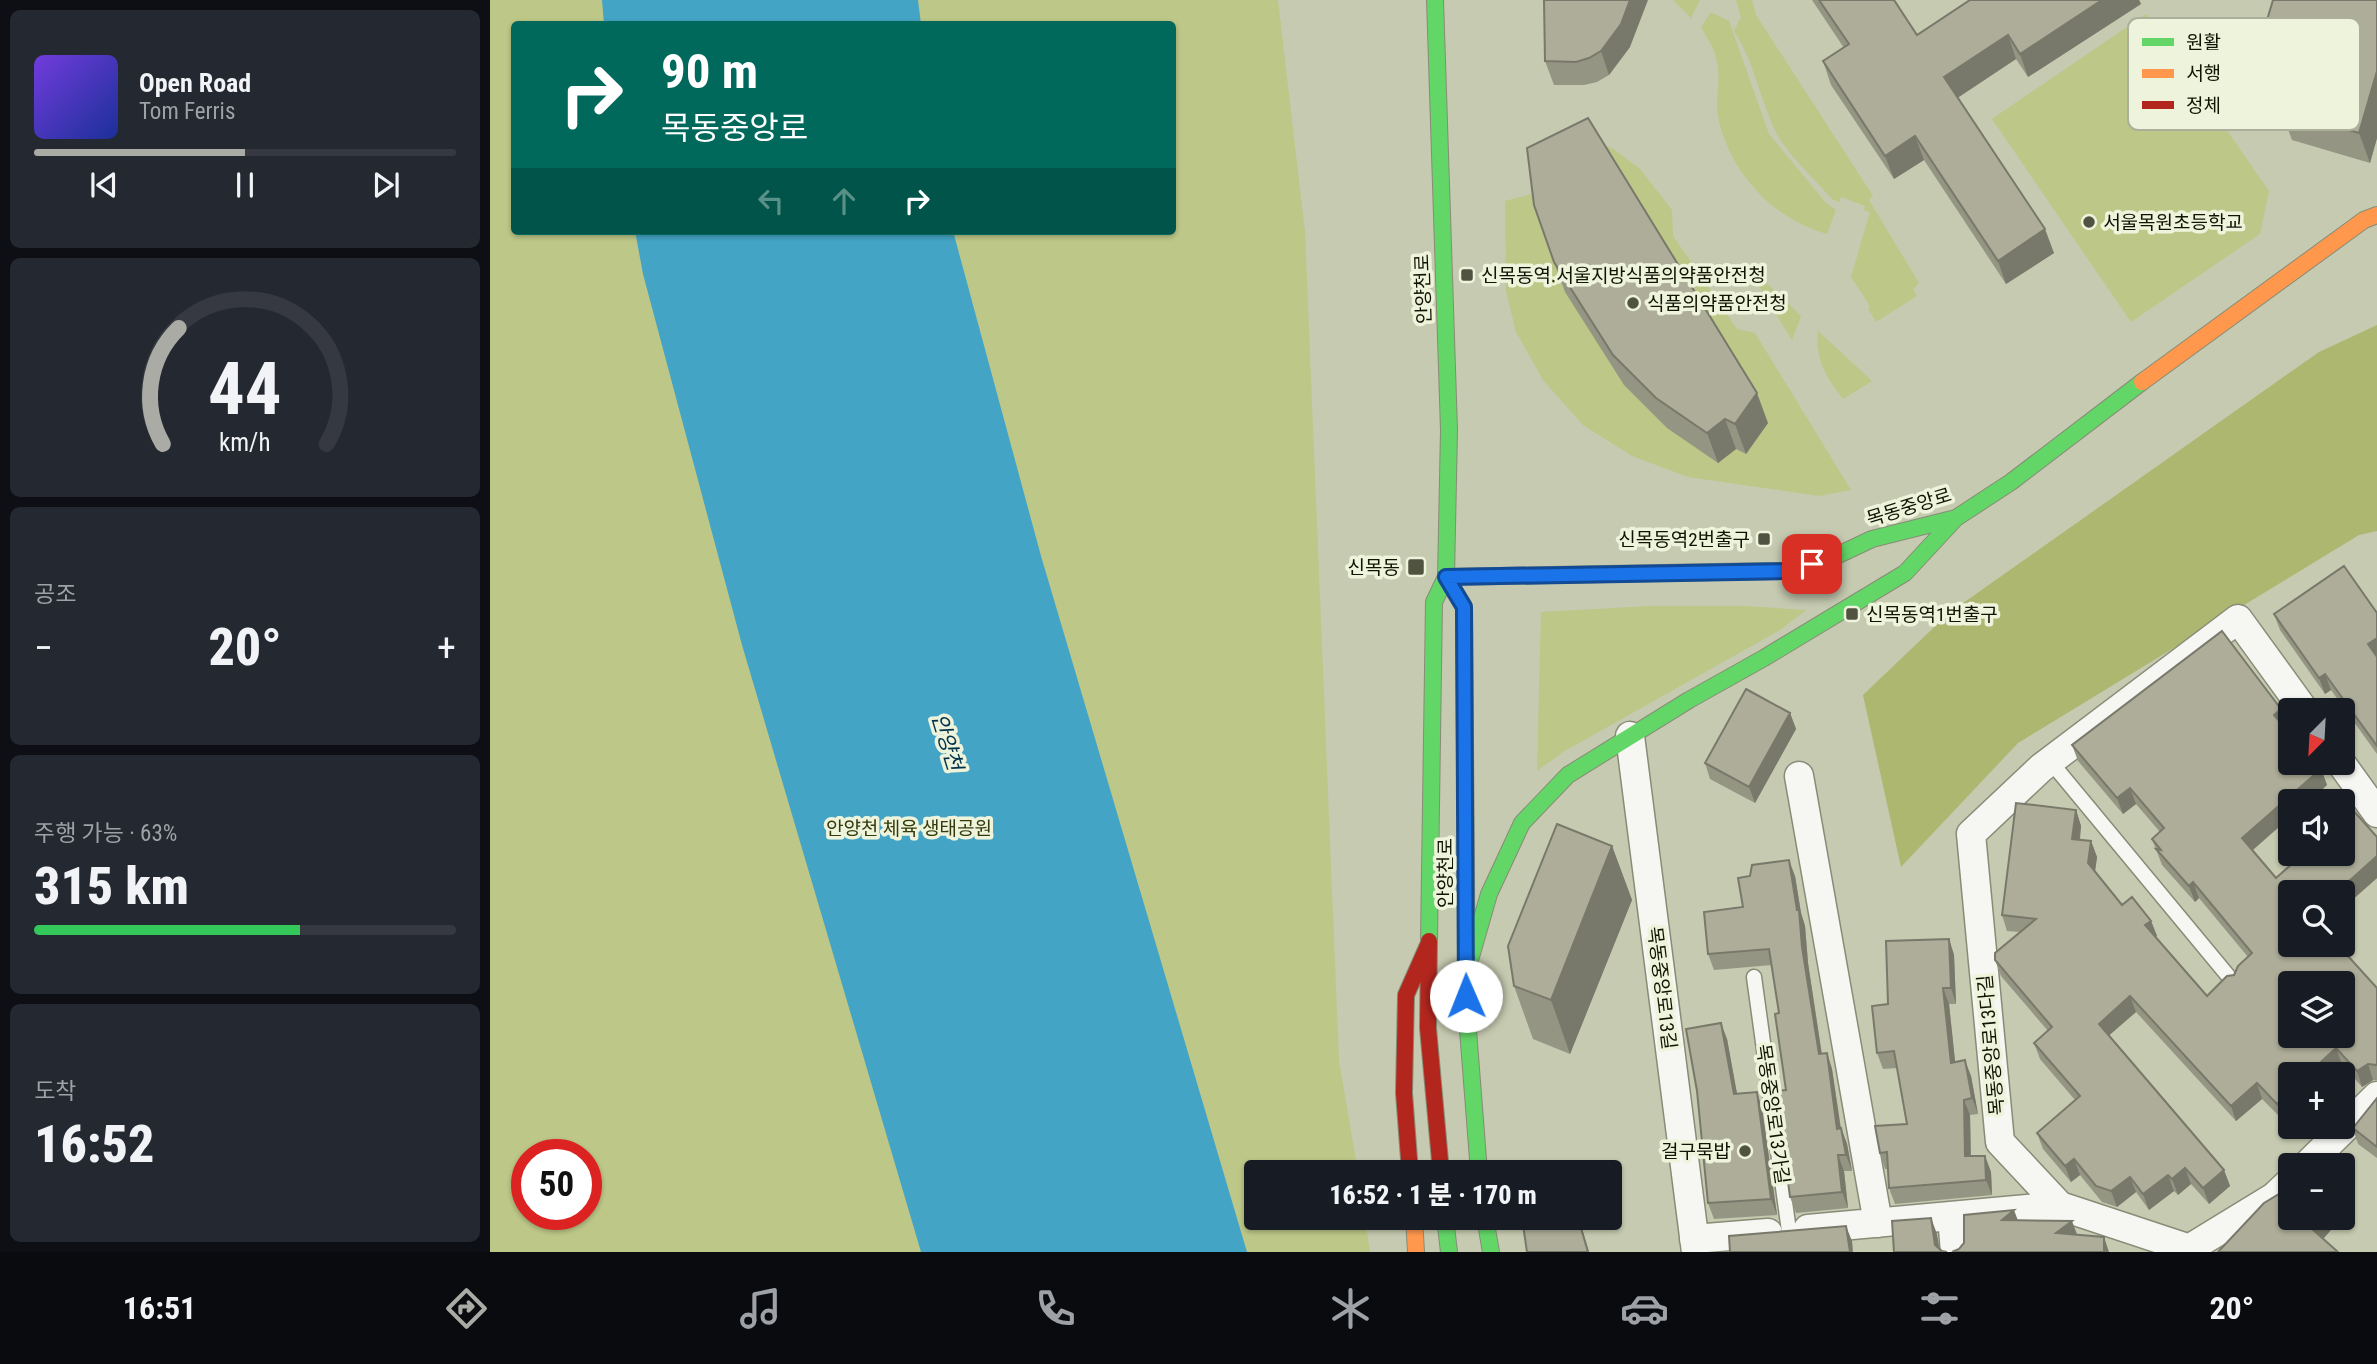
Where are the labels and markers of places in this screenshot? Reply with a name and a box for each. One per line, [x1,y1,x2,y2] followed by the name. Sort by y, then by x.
[2103,211,2243,234] place label: 서울목원초등학교
[2081,214,2097,230] marker: 서울목원초등학교
[1481,264,1766,287] place label: 신목동역.서울지방식품의약품안전청
[1459,267,1475,283] marker: 신목동역.서울지방식품의약품안전청
[1647,292,1787,315] place label: 식품의약품안전청
[1625,295,1641,311] marker: 식품의약품안전청
[1618,528,1750,551] place label: 신목동역2번출구
[1756,531,1772,547] marker: 신목동역2번출구
[1782,534,1842,594] pin
[1348,556,1400,579] place label: 신목동
[1406,557,1426,577] marker: 신목동
[1866,603,1998,626] place label: 신목동역1번출구
[1844,606,1860,622] marker: 신목동역1번출구
[1661,1140,1731,1163] place label: 걸구묵밥
[1737,1143,1753,1159] marker: 걸구묵밥

